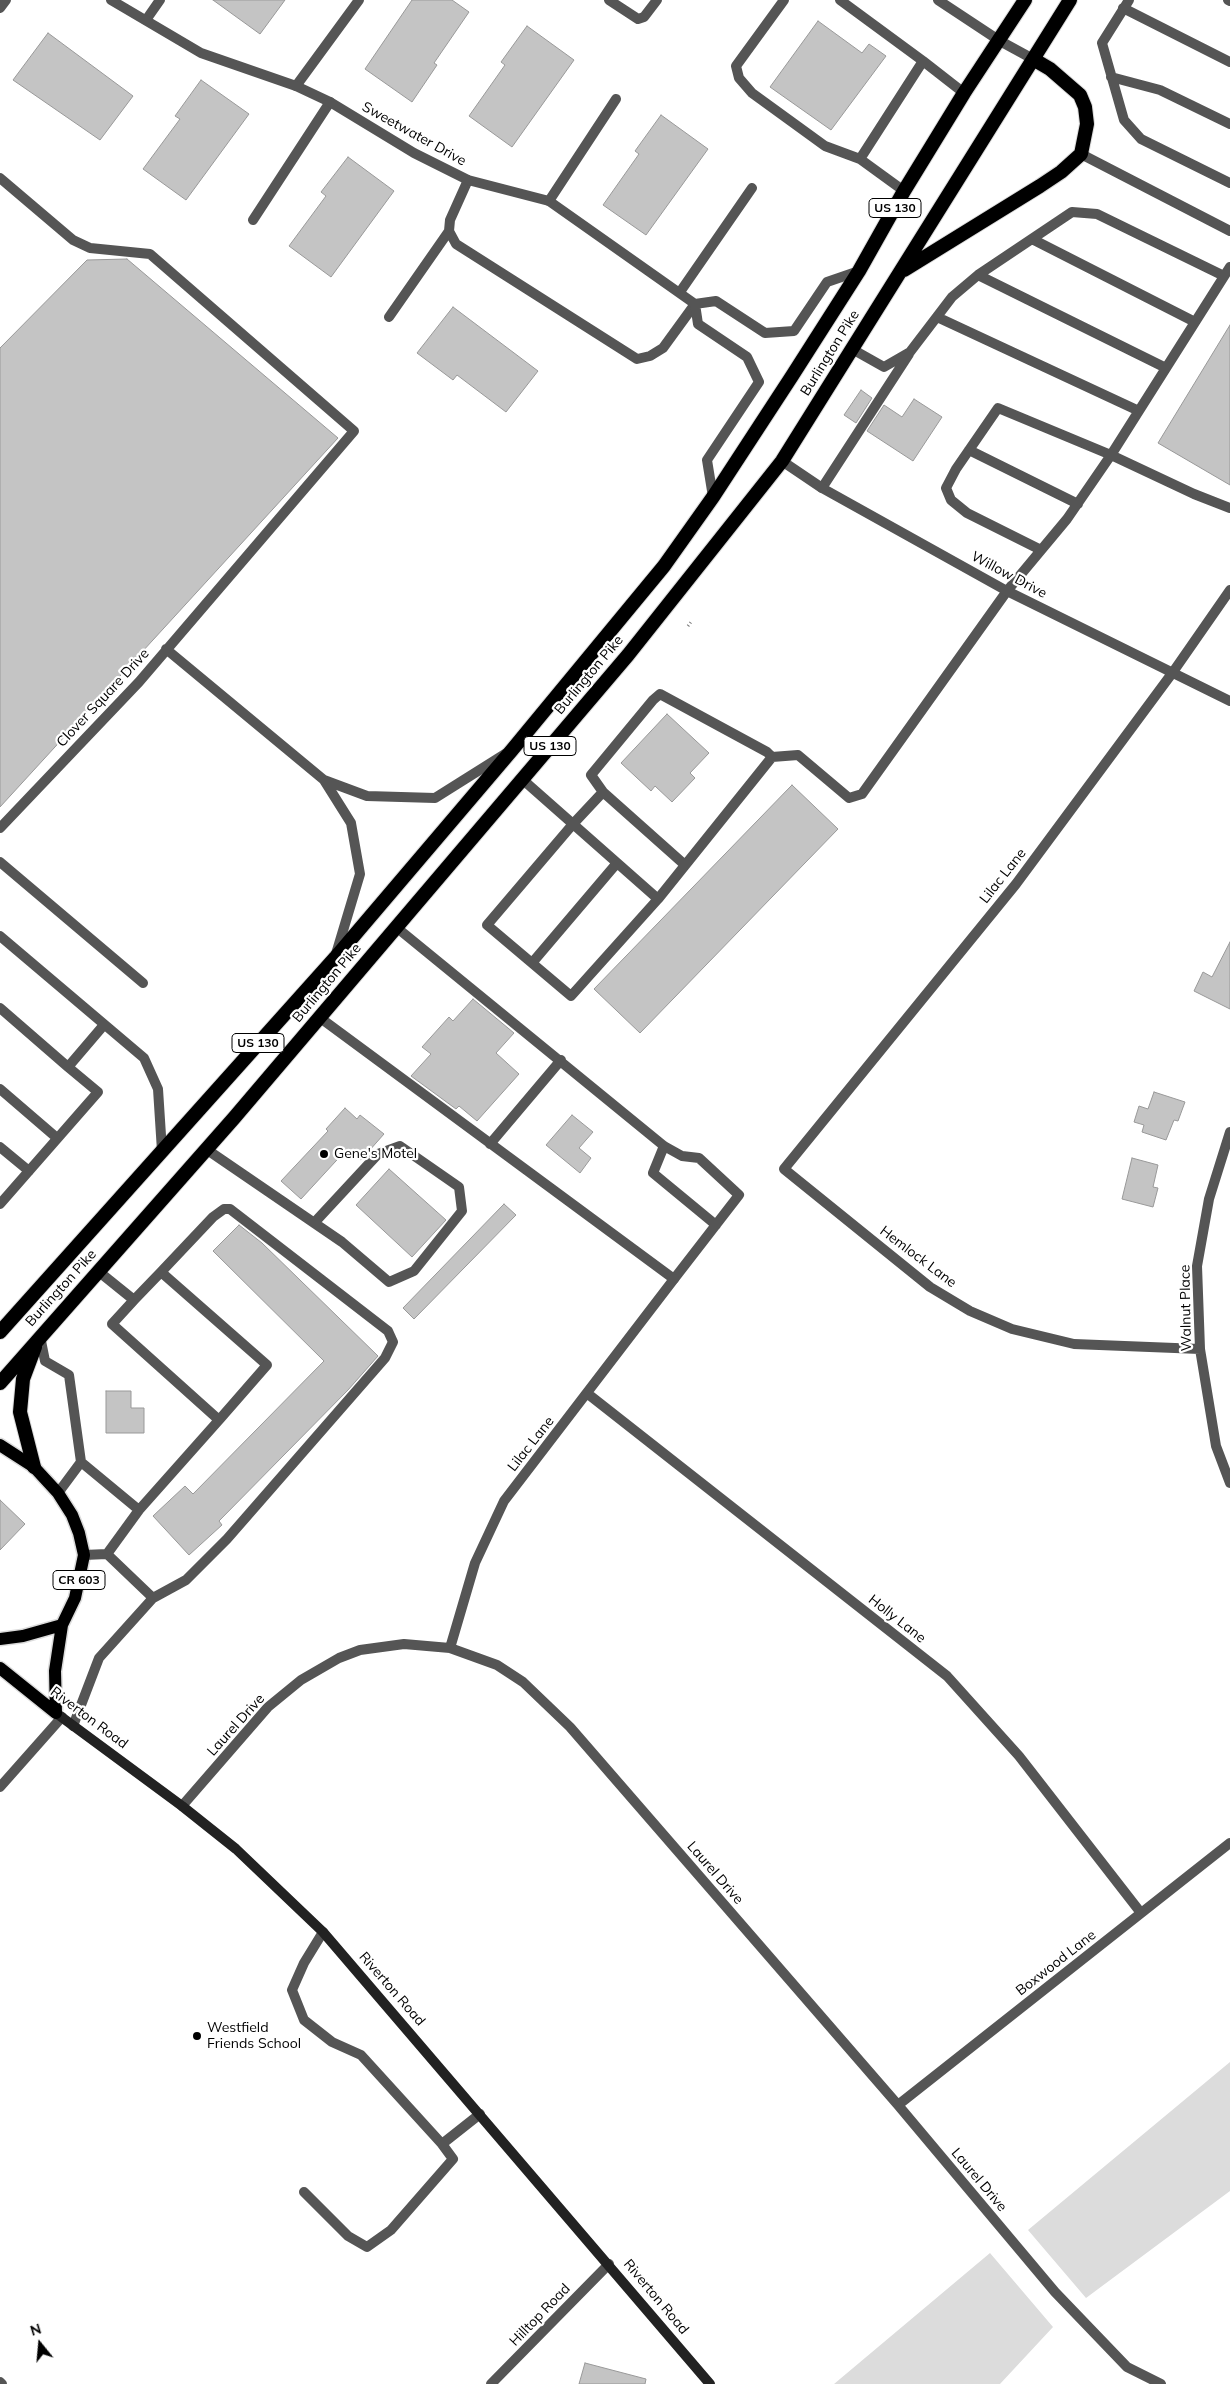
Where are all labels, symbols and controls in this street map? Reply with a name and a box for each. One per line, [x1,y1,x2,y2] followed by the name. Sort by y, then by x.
[359,98,469,170] street label: Sweetwater Drive
[869,198,921,218] road number: US 130
[797,307,863,399] street label: Burlington Pike
[968,548,1050,602] street label: Willow Drive
[551,632,627,718] street label: Burlington Pike
[53,645,153,751] street label: Clover Square Drive
[524,736,576,756] road number: US 130
[976,845,1030,907] street label: Lilac Lane
[289,940,365,1026] street label: Burlington Pike
[232,1034,284,1052] road number: US 130
[334,1146,417,1162] place label: Gene's Motel
[318,1148,330,1160] marker: Gene's Motel
[876,1223,960,1291] street label: Hemlock Lane
[22,1246,100,1330] street label: Burlington Pike
[1177,1265,1195,1351] street label: Walnut Place
[504,1413,558,1475] street label: Lilac Lane
[53,1570,105,1590] road number: CR 603
[865,1591,929,1647] street label: Holly Lane
[47,1683,131,1753] street label: Riverton Road
[204,1691,268,1759] street label: Laurel Drive
[683,1838,747,1908] street label: Laurel Drive
[1013,1927,1099,1999] street label: Boxwood Lane
[355,1949,429,2029] street label: Riverton Road
[207,2020,301,2052] place label: Westfield Friends School
[191,2030,203,2042] marker: Westfield Friends School
[948,2145,1010,2215] street label: Laurel Drive
[620,2256,692,2338] street label: Riverton Road
[506,2280,574,2350] street label: Hilltop Road
[15,2319,65,2369] north arrow
[28,2320,43,2340] text: N

